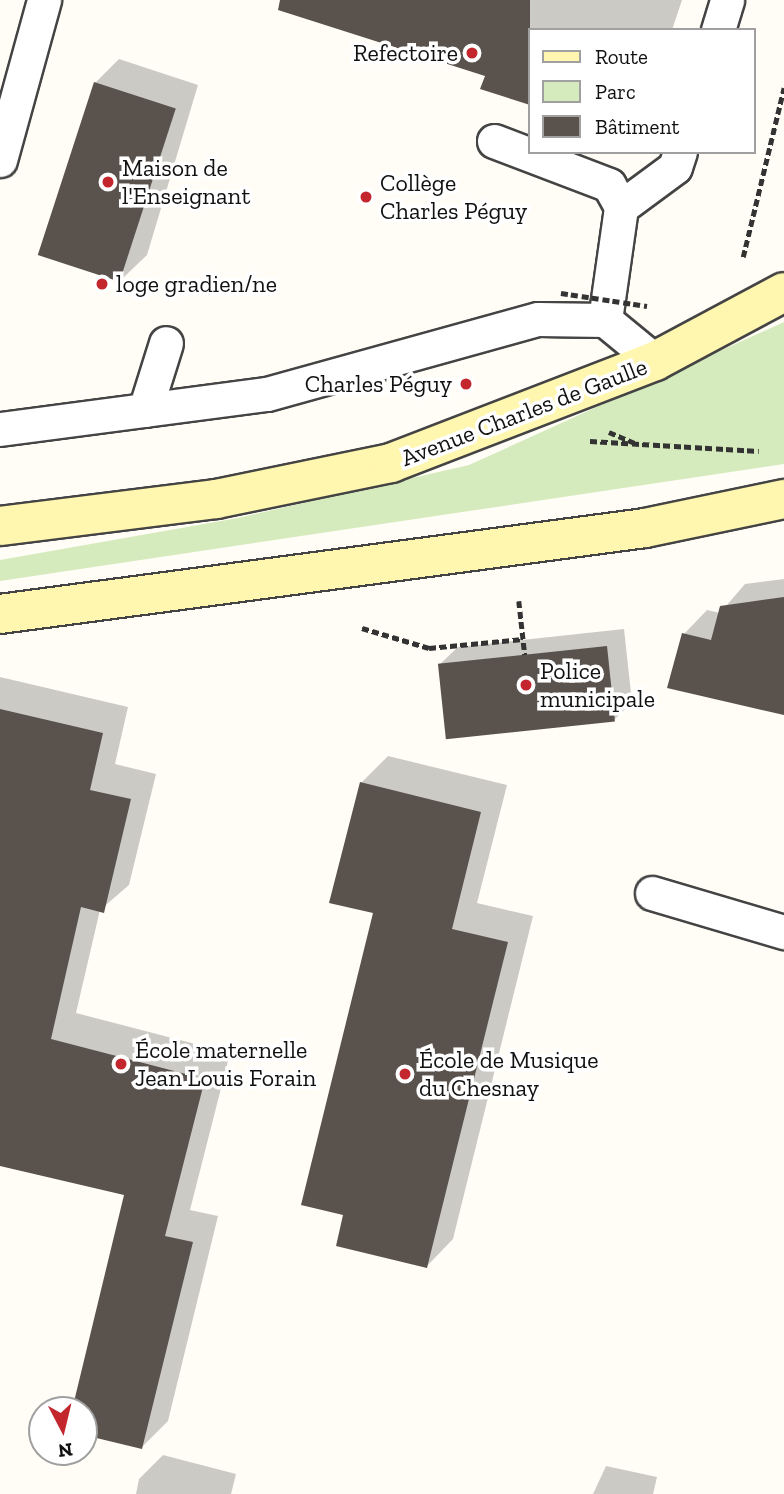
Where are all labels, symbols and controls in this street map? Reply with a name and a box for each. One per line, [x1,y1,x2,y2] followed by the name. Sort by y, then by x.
[528,28,756,154] legend
[353,39,458,67] place label: Refectoire
[595,44,648,69] text: Route
[464,45,480,61] marker: Refectoire
[595,79,636,104] text: Parc
[595,114,679,139] text: Bâtiment
[122,154,250,210] place label: Maison de l'Enseignant
[380,169,527,225] place label: Collège Charles Péguy
[100,174,116,190] marker: Maison de l'Enseignant
[358,189,374,205] marker: Collège Charles Péguy
[116,270,277,298] place label: loge gradien/ne
[94,276,110,292] marker: loge gradien/ne
[397,352,651,472] street label: Avenue Charles de Gaulle
[305,370,452,398] place label: Charles Péguy
[458,376,474,392] marker: Charles Péguy
[540,657,655,713] place label: Police municipale
[518,677,534,693] marker: Police municipale
[135,1036,316,1092] place label: École maternelle Jean Louis Forain
[419,1046,598,1102] place label: École de Musique du Chesnay
[113,1056,129,1072] marker: École maternelle Jean Louis Forain
[397,1066,413,1082] marker: École de Musique du Chesnay
[28,1396,98,1466] north arrow
[57,1438,74,1463] text: N

